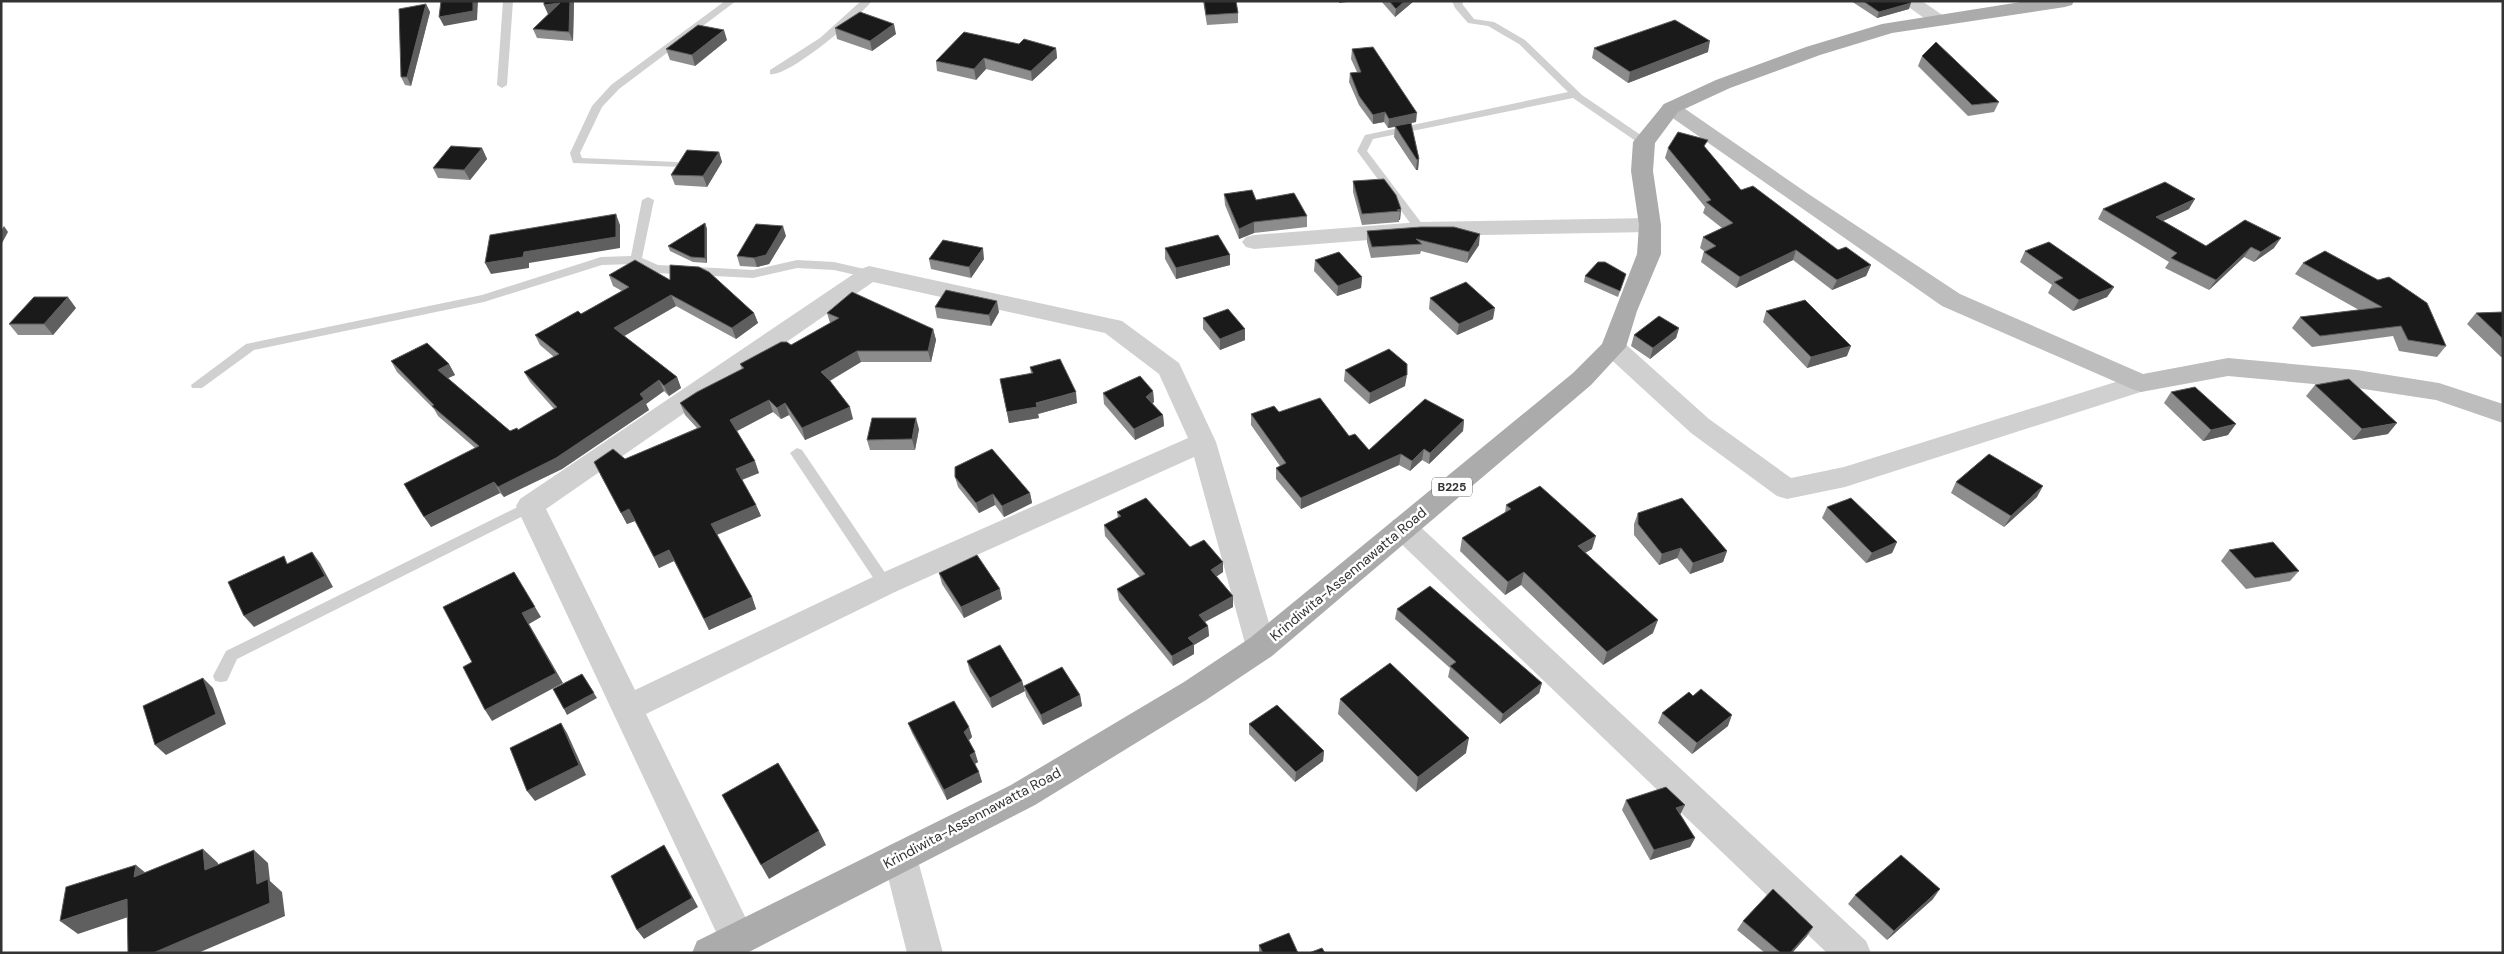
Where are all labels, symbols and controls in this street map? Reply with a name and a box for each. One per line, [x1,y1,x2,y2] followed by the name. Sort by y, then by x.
[1432,478,1472,497] road number: B225
[1266,503,1430,645] street label: Krindiwita-Assennawatta Road
[880,763,1064,873] street label: Krindiwita-Assennawatta Road

